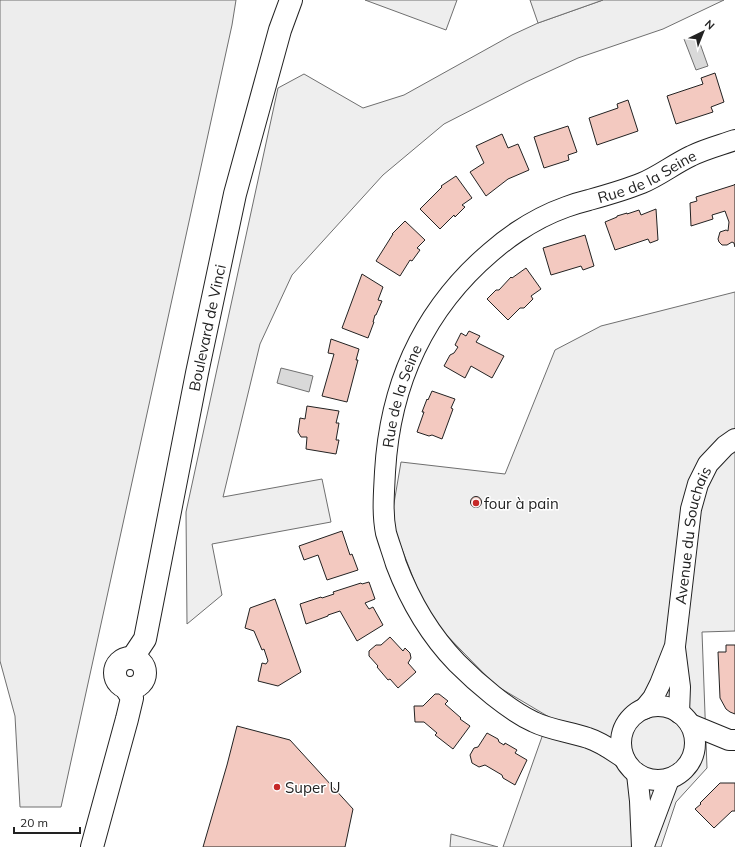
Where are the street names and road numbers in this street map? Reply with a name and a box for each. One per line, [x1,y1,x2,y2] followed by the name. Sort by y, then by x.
[595,146,699,207] street label: Rue de la Seine
[184,263,229,393] street label: Boulevard de Vinci
[378,341,426,449] street label: Rue de la Seine
[670,463,715,605] street label: Avenue du Souchais

